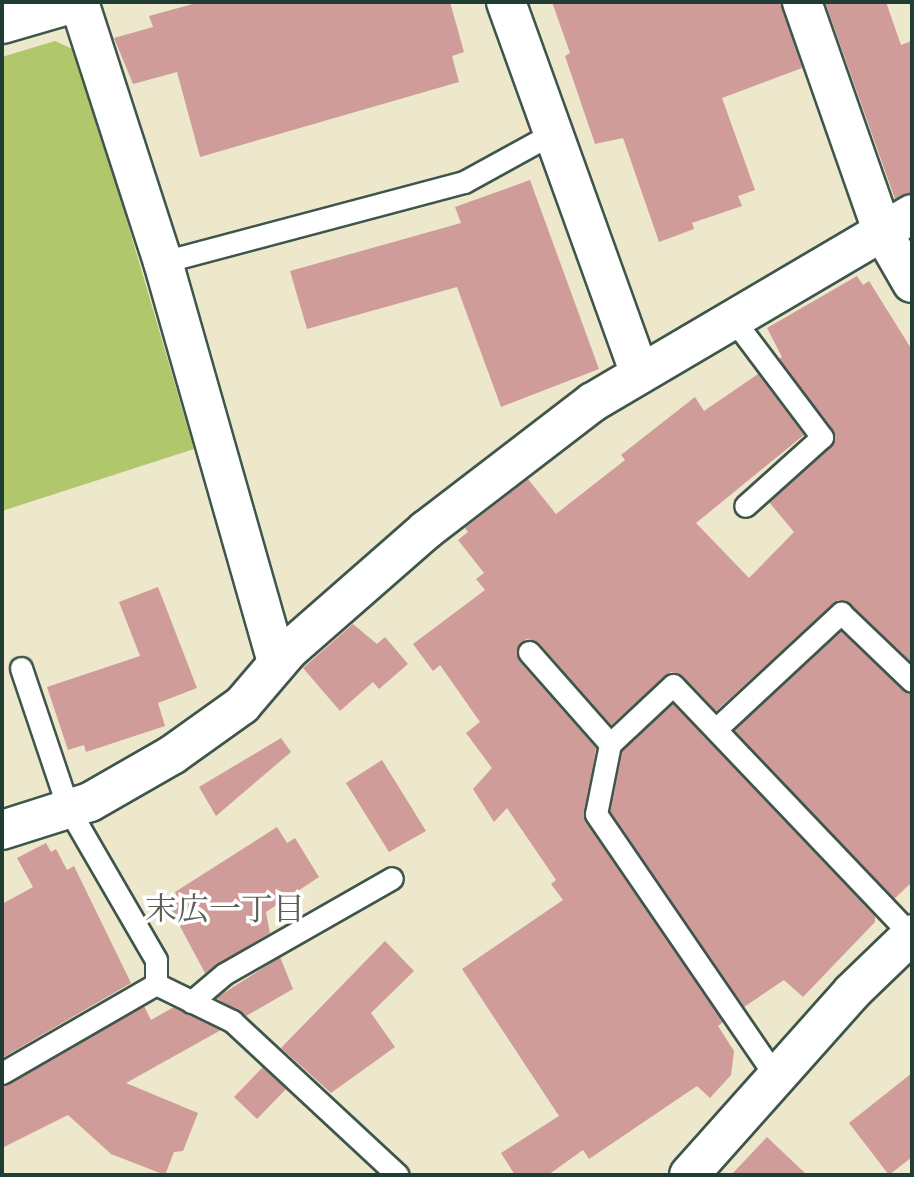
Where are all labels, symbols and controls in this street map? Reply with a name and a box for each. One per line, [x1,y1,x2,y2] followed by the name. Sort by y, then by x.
[145,892,305,930] district label: 末広一丁目

